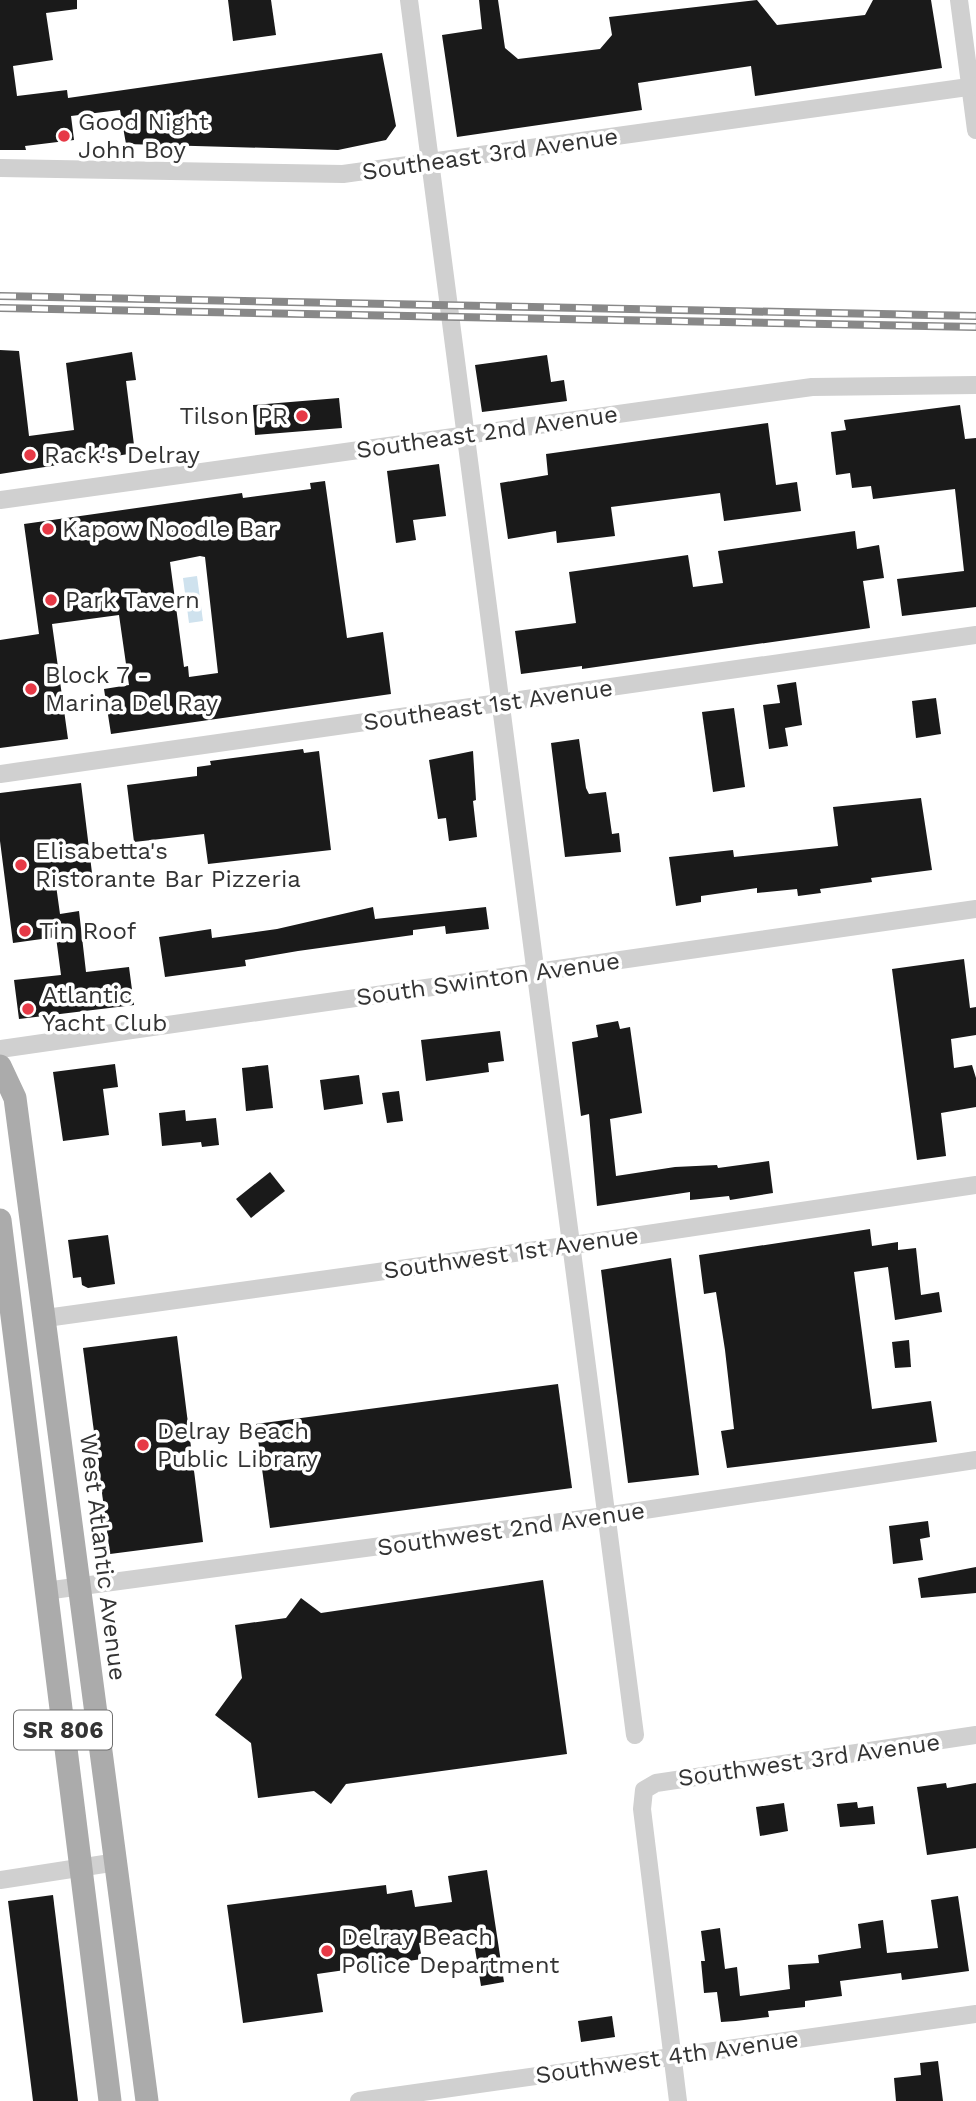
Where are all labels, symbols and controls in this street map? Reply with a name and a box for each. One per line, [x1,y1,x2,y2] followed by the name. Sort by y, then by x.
[78,108,209,164] place label: Good Night John Boy
[360,122,620,186] street label: Southeast 3rd Avenue
[56,128,72,144] marker: Good Night John Boy
[354,400,620,464] street label: Southeast 2nd Avenue
[179,402,288,430] place label: Tilson PR
[294,408,310,424] marker: Tilson PR
[44,441,201,469] place label: Rack's Delray
[22,447,38,463] marker: Rack's Delray
[62,515,278,543] place label: Kapow Noodle Bar
[40,521,56,537] marker: Kapow Noodle Bar
[65,586,200,614] place label: Park Tavern
[43,592,59,608] marker: Park Tavern
[45,661,219,717] place label: Block 7 - Marina Del Ray
[362,674,614,736] street label: Southeast 1st Avenue
[23,681,39,697] marker: Block 7 - Marina Del Ray
[35,837,301,893] place label: Elisabetta's Ristorante Bar Pizzeria
[13,857,29,873] marker: Elisabetta's Ristorante Bar Pizzeria
[39,917,137,945] place label: Tin Roof
[17,923,33,939] marker: Tin Roof
[355,947,621,1011] street label: South Swinton Avenue
[42,981,167,1037] place label: Atlantic Yacht Club
[20,1001,36,1017] marker: Atlantic Yacht Club
[382,1221,640,1285] street label: Southwest 1st Avenue
[157,1417,318,1473] place label: Delray Beach Public Library
[74,1432,132,1682] street label: West Atlantic Avenue
[135,1437,151,1453] marker: Delray Beach Public Library
[375,1496,647,1562] street label: Southwest 2nd Avenue
[14,1710,112,1750] road number: SR 806
[676,1728,942,1792] street label: Southwest 3rd Avenue
[341,1923,559,1979] place label: Delray Beach Police Department
[319,1943,335,1959] marker: Delray Beach Police Department
[534,2025,800,2089] street label: Southwest 4th Avenue

